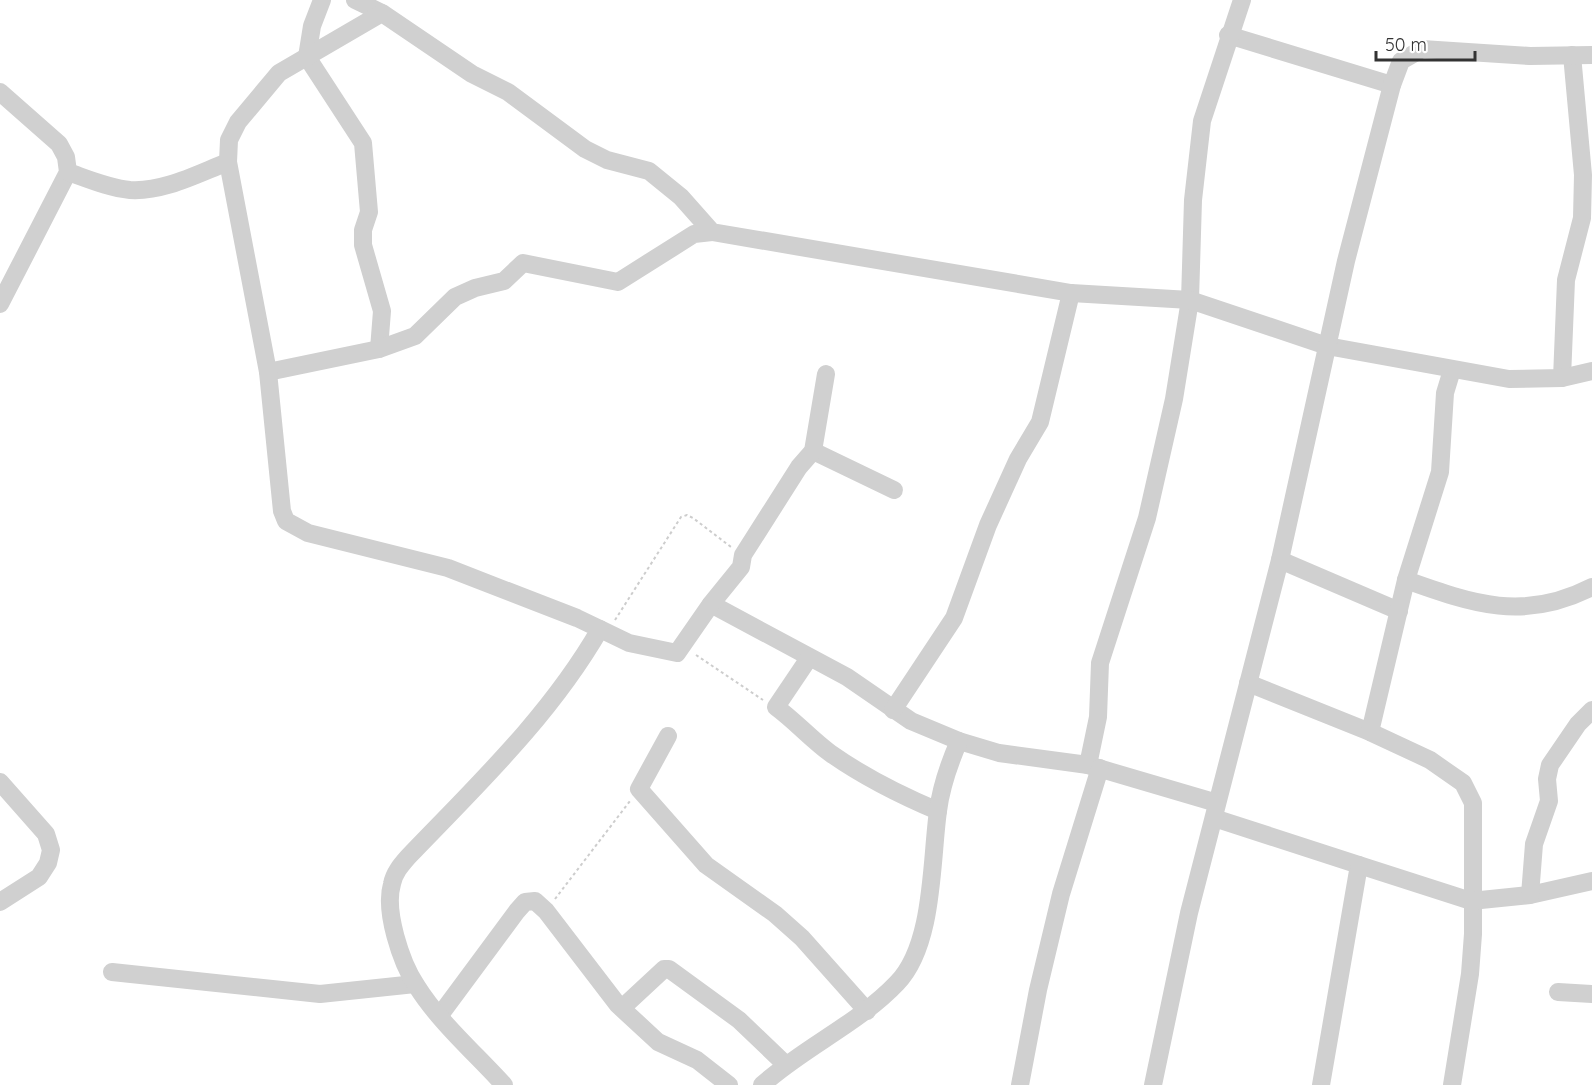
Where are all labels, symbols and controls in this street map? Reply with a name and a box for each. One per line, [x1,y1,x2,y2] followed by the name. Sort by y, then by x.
[1376,24,1475,62] scale bar
[1385,33,1427,56] text: 50 m

